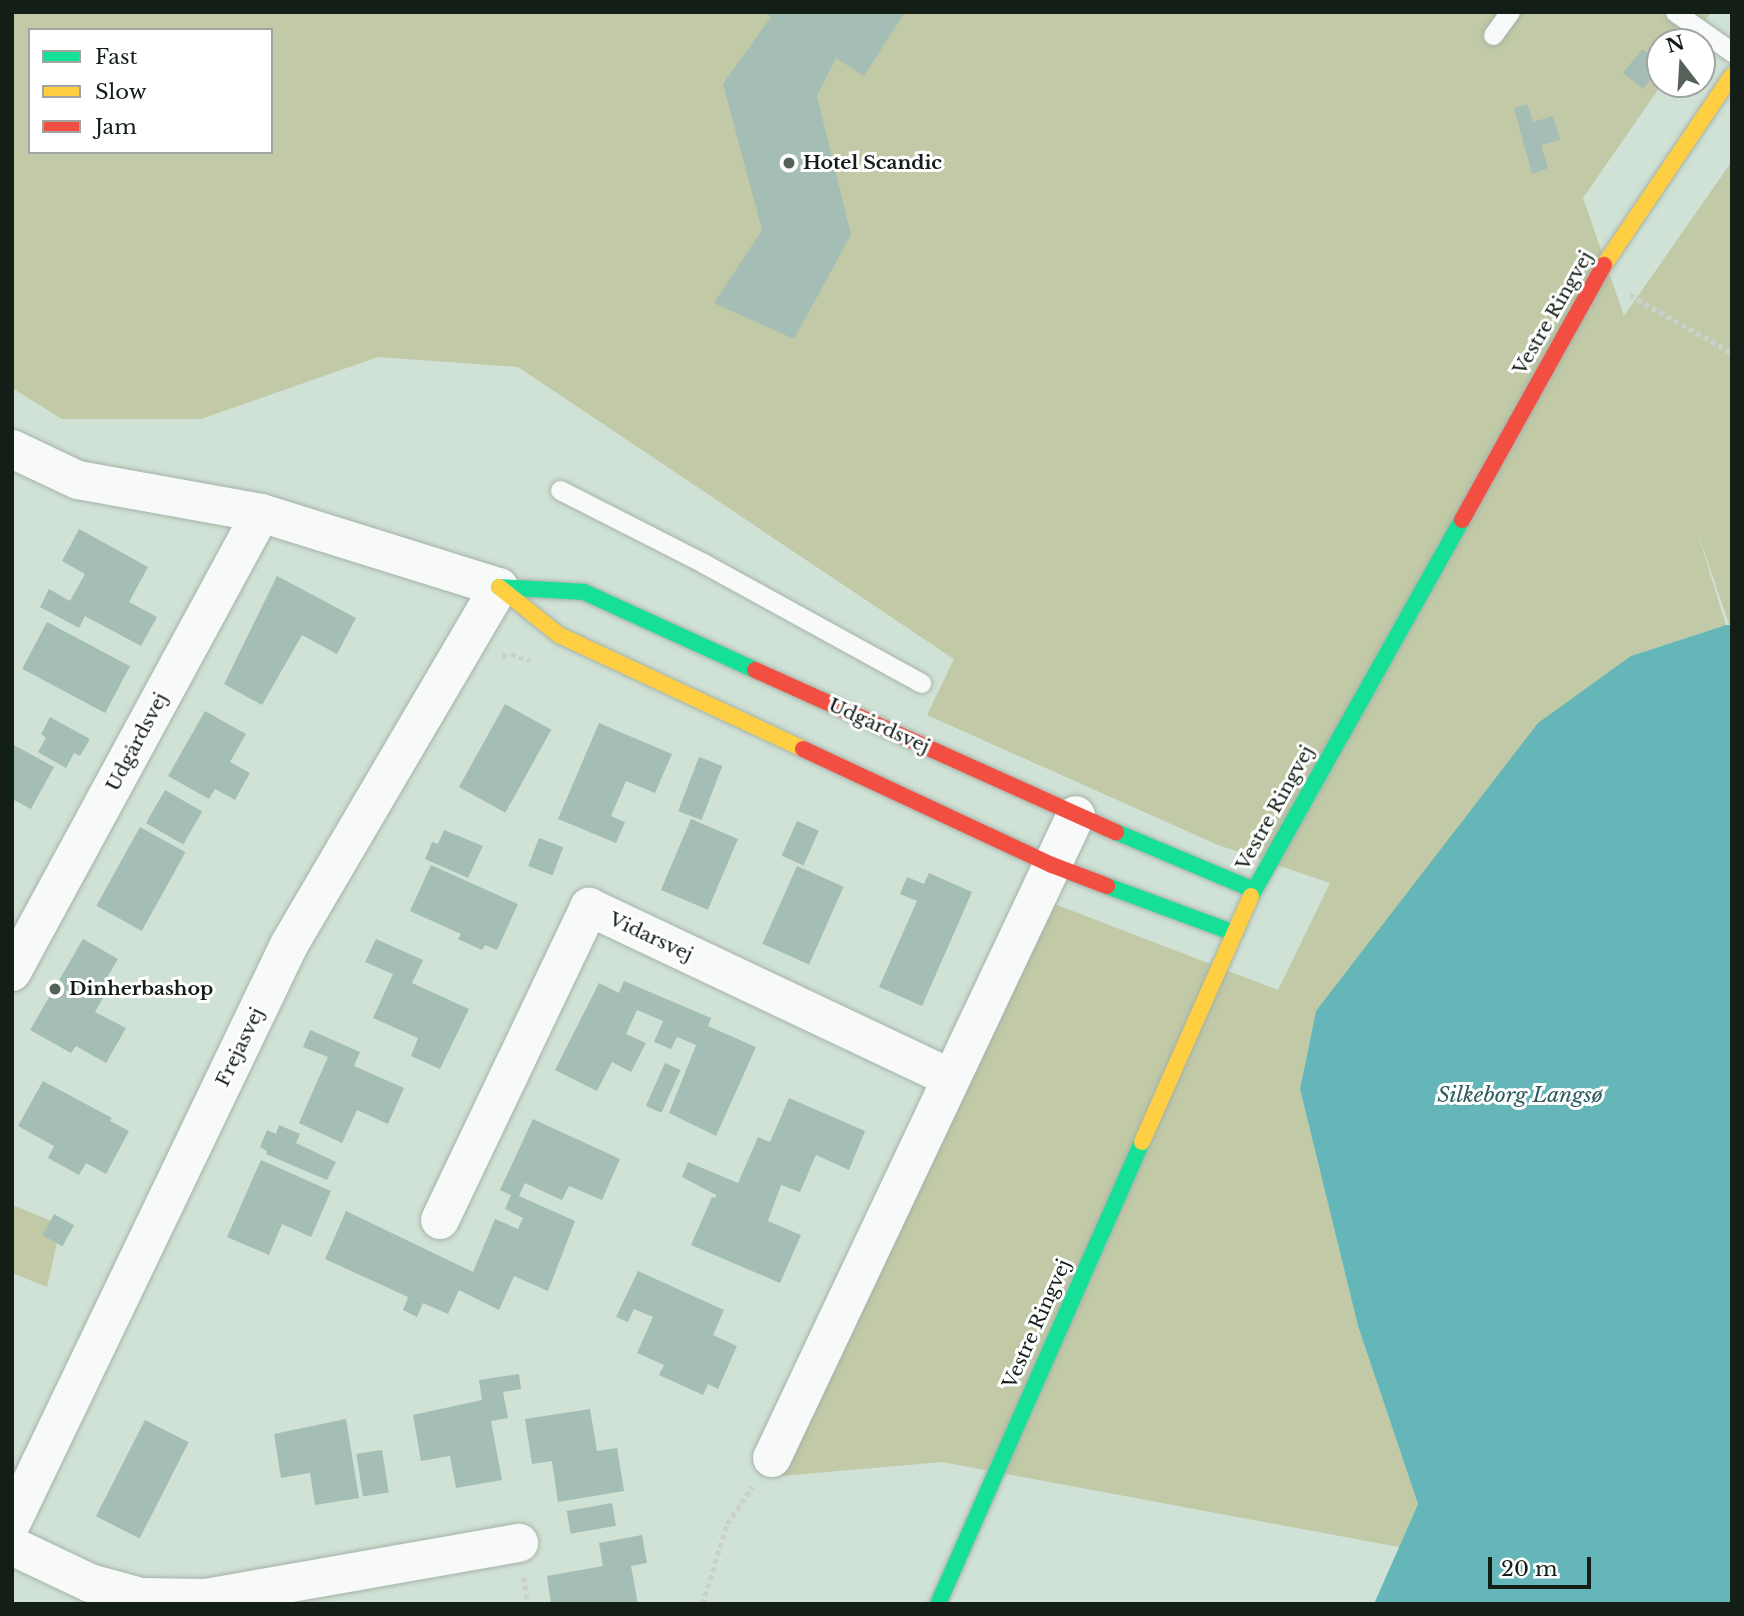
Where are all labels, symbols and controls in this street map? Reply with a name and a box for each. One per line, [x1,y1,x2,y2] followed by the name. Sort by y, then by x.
[28,28,273,154] legend
[1646,28,1716,98] north arrow
[1663,31,1687,58] text: N
[95,44,137,70] text: Fast
[95,79,147,105] text: Slow
[95,114,137,140] text: Jam
[803,152,942,174] place label: Hotel Scandic
[781,155,797,171] marker: Hotel Scandic
[1508,247,1598,379] street label: Vestre Ringvej
[101,689,173,795] street label: Udgårdsvej
[825,694,933,758] street label: Udgårdsvej
[1231,742,1319,874] street label: Vestre Ringvej
[605,908,697,966] street label: Vidarsvej
[69,978,213,1000] place label: Dinherbashop
[47,981,63,997] marker: Dinherbashop
[211,1004,269,1090] street label: Frejasvej
[1437,1082,1603,1108] water label: Silkeborg Langsø
[998,1256,1076,1392] street label: Vestre Ringvej
[1492,1542,1595,1586] scale bar
[1501,1556,1558,1582] text: 20 m

